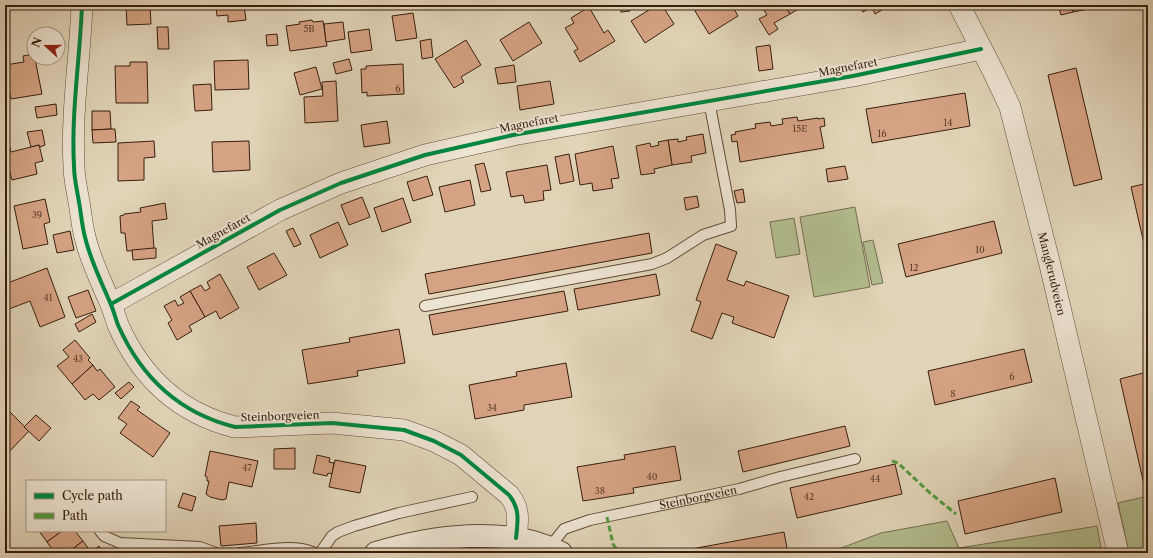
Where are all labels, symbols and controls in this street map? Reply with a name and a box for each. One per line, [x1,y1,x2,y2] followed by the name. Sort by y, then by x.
[303,23,315,34] house number: 5B
[26,26,66,66] north arrow
[28,35,45,49] text: N
[817,54,879,80] street label: Magnefaret
[395,83,401,94] house number: 6
[498,110,560,136] street label: Magnefaret
[944,117,953,128] house number: 14
[793,123,807,134] house number: 15E
[877,128,887,139] house number: 16
[32,209,42,220] house number: 39
[193,210,253,252] street label: Magnefaret
[1035,231,1069,317] street label: Manglerudveien
[975,244,985,255] house number: 10
[910,262,918,273] house number: 12
[44,292,53,303] house number: 41
[73,353,83,364] house number: 43
[1009,371,1015,382] house number: 6
[950,388,956,399] house number: 8
[487,402,497,413] house number: 34
[240,408,320,424] street label: Steinborgveien
[242,462,252,473] house number: 47
[647,471,658,482] house number: 40
[870,473,880,484] house number: 44
[26,480,166,532] legend
[658,483,738,512] street label: Steinborgveien
[595,485,605,496] house number: 38
[62,488,123,503] text: Cycle path
[804,491,814,502] house number: 42
[62,508,88,523] text: Path

